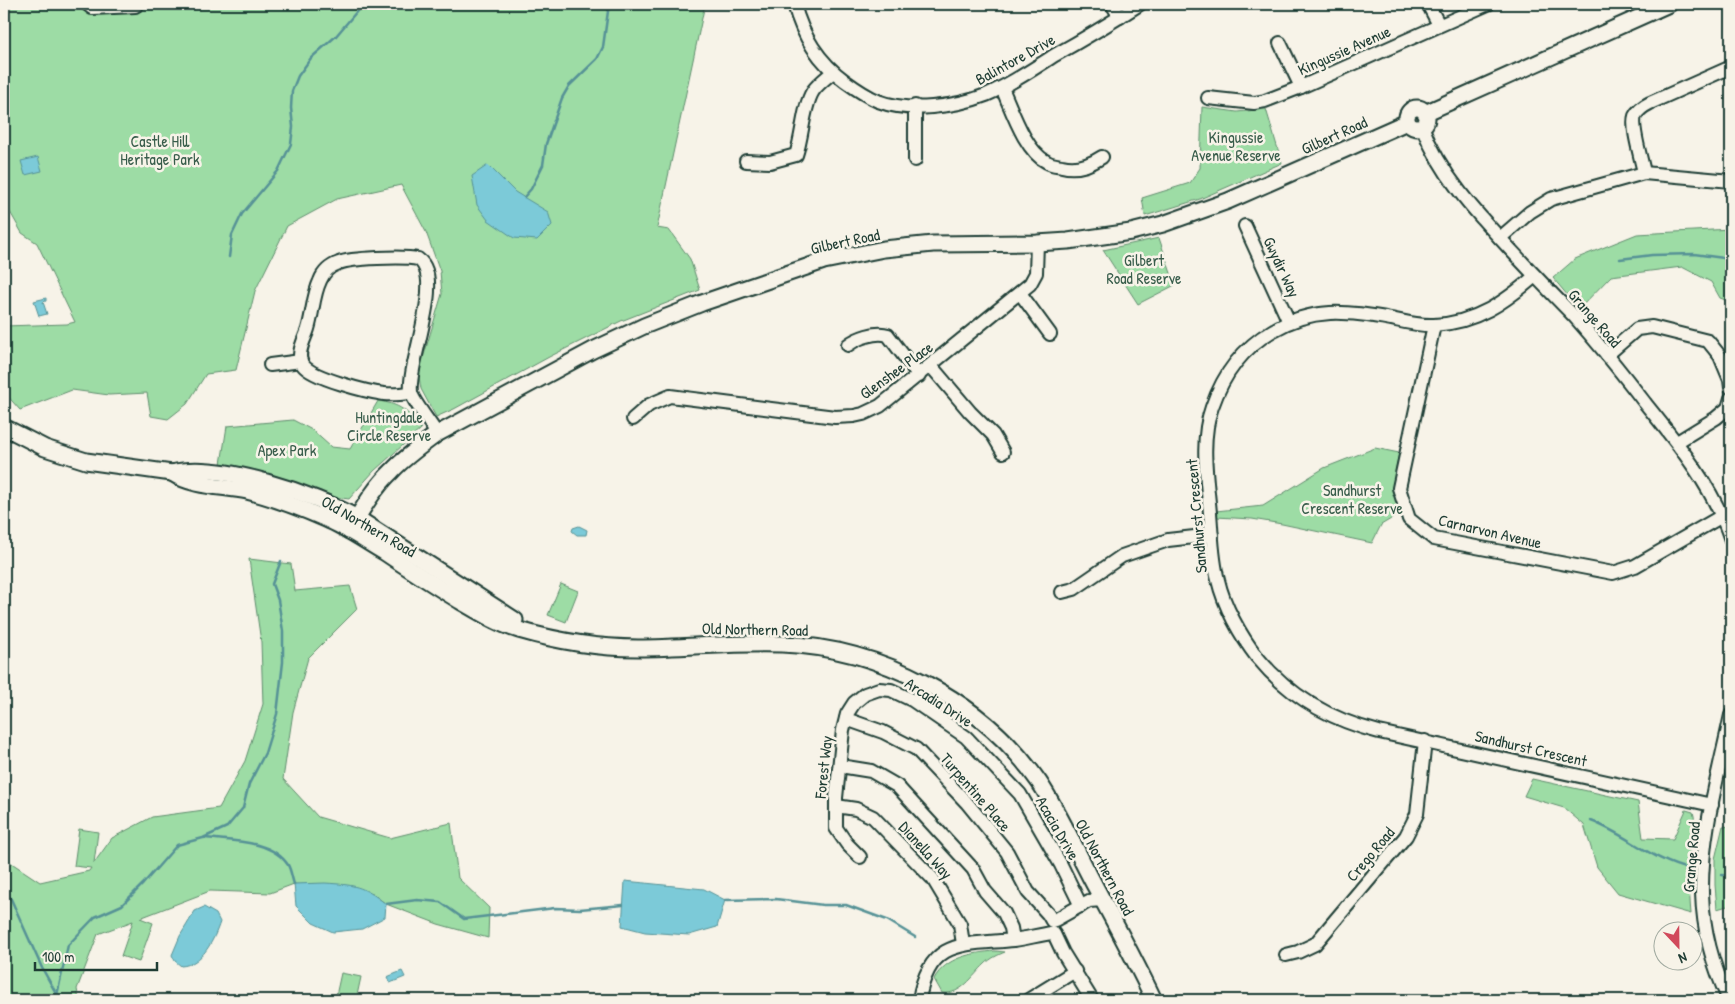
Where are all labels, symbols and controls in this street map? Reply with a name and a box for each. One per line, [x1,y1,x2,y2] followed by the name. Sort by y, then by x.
[1294,20,1394,80] street label: Kingussie Avenue
[971,28,1059,90] street label: Balintore Drive
[1298,111,1370,159] street label: Gilbert Road
[1191,126,1281,166] park label: Kingussie Avenue Reserve
[120,130,200,170] park label: Castle Hill Heritage Park
[808,223,882,259] street label: Gilbert Road
[1258,233,1306,301] street label: Gwydir Way
[1107,249,1182,289] park label: Gilbert Road Reserve
[1563,284,1627,352] street label: Grange Road
[855,336,938,404] street label: Glenshee Place
[347,406,432,446] park label: Huntingdale Circle Reserve
[258,439,317,461] park label: Apex Park
[1180,458,1212,574] street label: Sandhurst Crescent
[1301,479,1403,519] park label: Sandhurst Crescent Reserve
[318,490,420,562] street label: Old Northern Road
[1436,508,1544,554] street label: Carnarvon Avenue
[702,617,808,641] street label: Old Northern Road
[901,672,978,732] street label: Arcadia Drive
[1473,724,1590,772] street label: Sandhurst Crescent
[809,734,837,801] street label: Forest Way
[936,748,1017,837] street label: Turpentine Place
[1031,792,1085,864] street label: Acacia Drive
[1070,815,1140,919] street label: Old Northern Road
[894,816,958,884] street label: Dianella Way
[1677,821,1705,893] street label: Grange Road
[1341,822,1399,886] street label: Crego Road
[1652,922,1702,972] north arrow
[35,939,158,971] scale bar
[42,946,75,967] text: 100 m
[1676,948,1690,969] text: N

